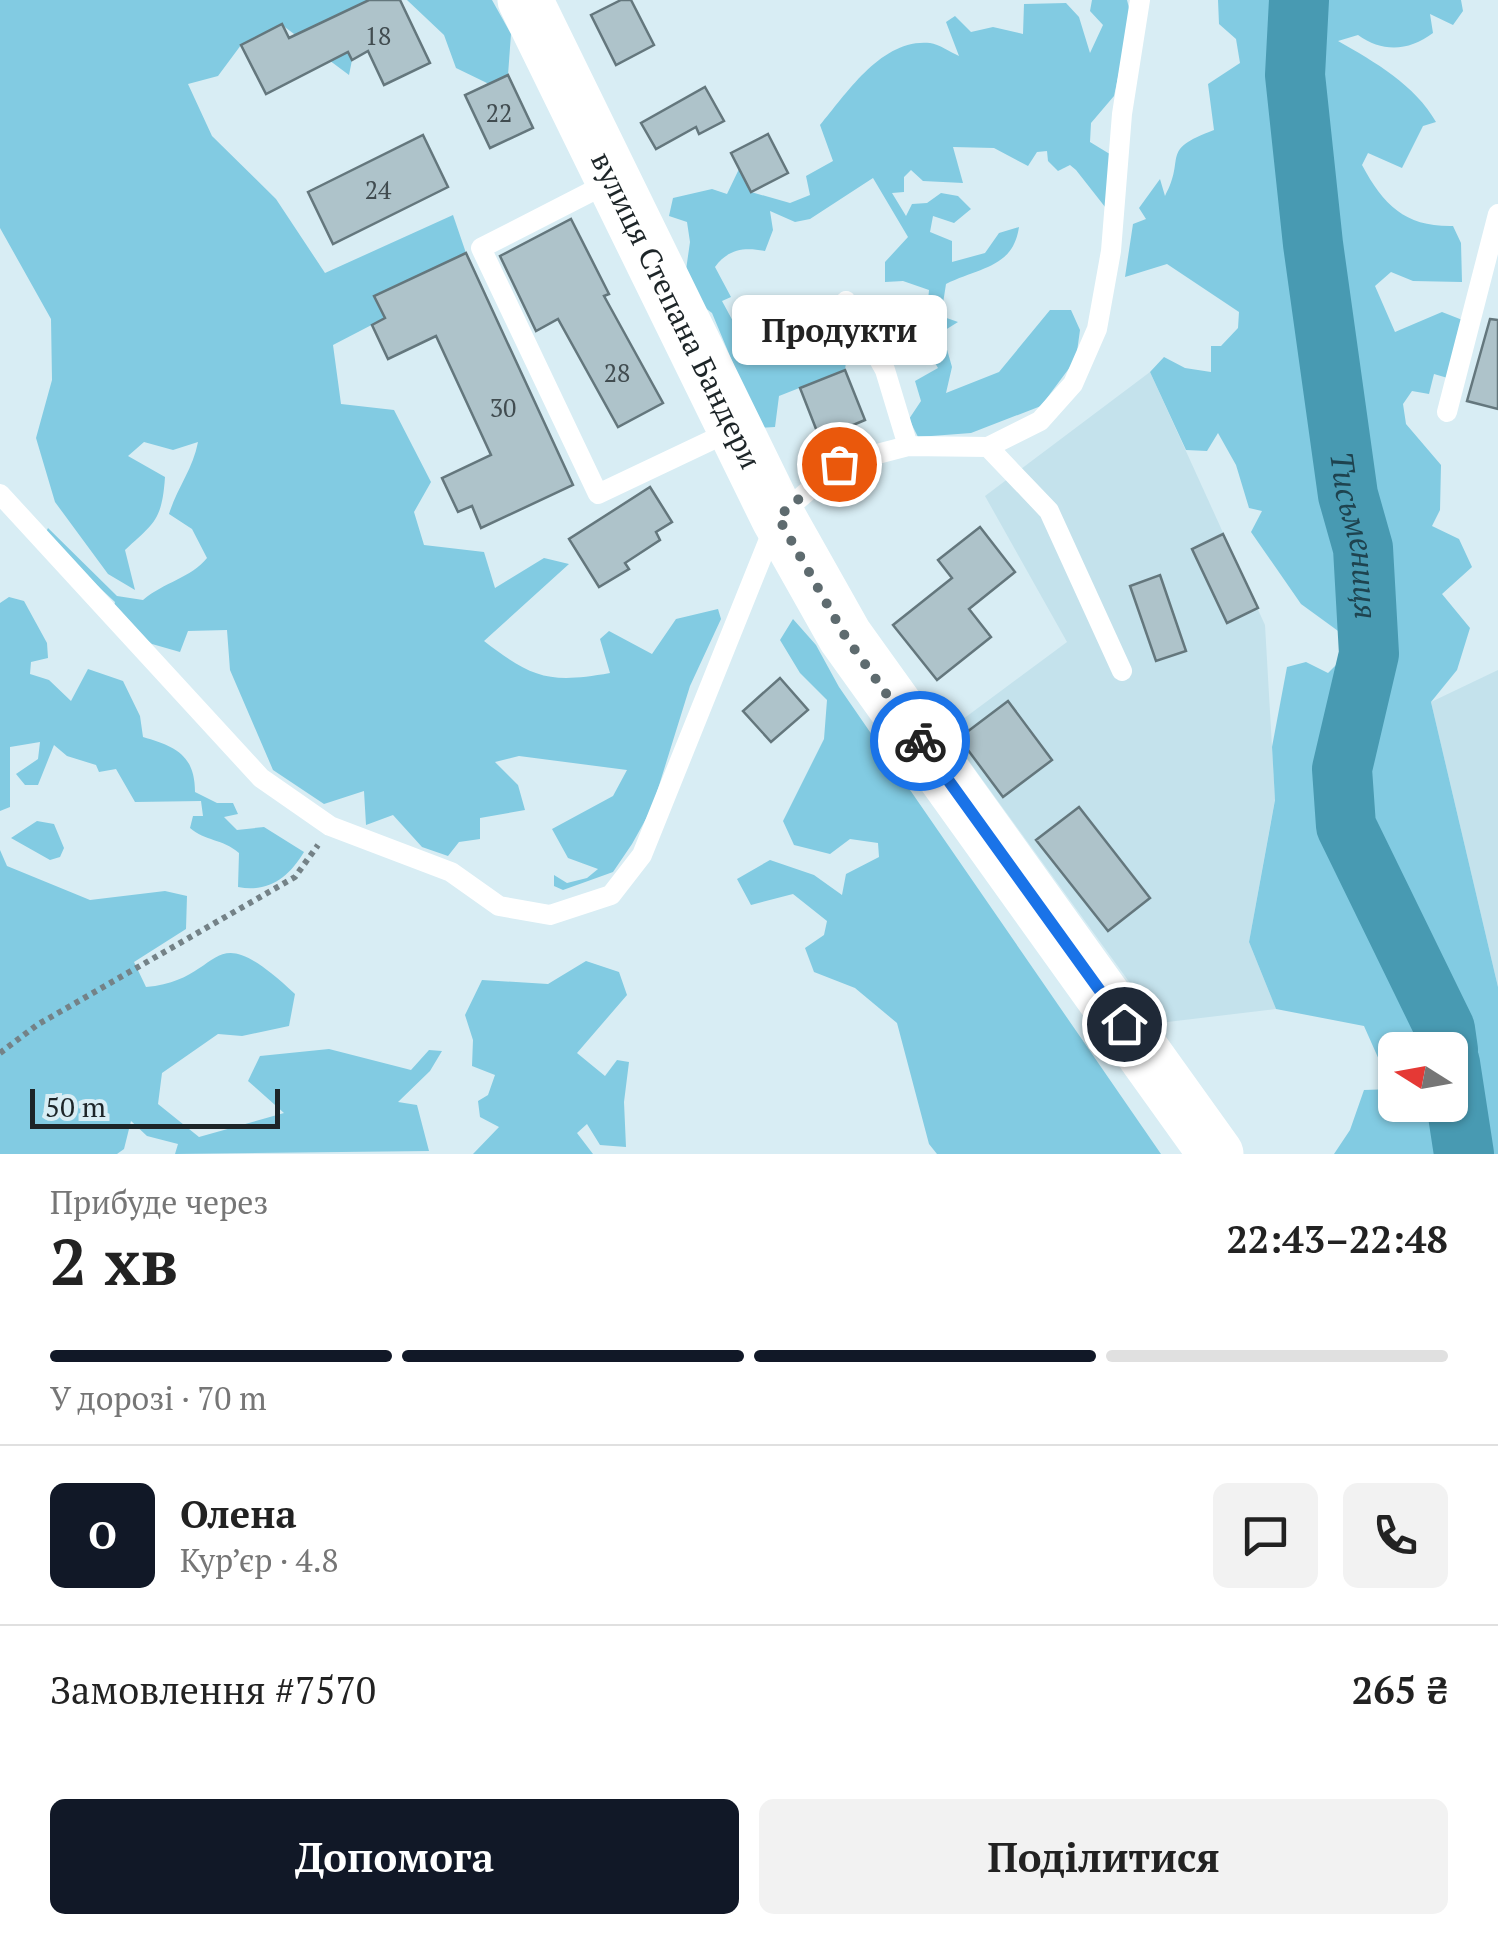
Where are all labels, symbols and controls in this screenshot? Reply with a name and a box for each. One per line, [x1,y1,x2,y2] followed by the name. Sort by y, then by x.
[365,19,391,52] house number: 18
[486,96,512,129] house number: 22
[582,145,771,475] street label: вулиця Степана Бандери
[365,173,392,206] house number: 24
[732,294,946,364] callout: Продукти
[762,309,917,351] text: Продукти
[604,356,630,389] house number: 28
[490,391,516,424] house number: 30
[797,422,882,507] pin
[812,437,867,492] icon: bag
[1321,449,1388,620] water label: Тисьмениця
[870,691,970,791] courier
[893,714,948,769] icon: bike
[1082,982,1167,1067] pin
[1097,997,1152,1052] icon: home
[1378,1032,1468,1122] north arrow
[1378,1032,1468,1122] map controls
[30,1084,280,1128] scale bar
[45,1088,106,1125] text: 50 m
[50,1181,269,1223] text: Прибуде через
[1226,1214,1448,1264] text: 22:43–22:48
[50,1217,178,1304] text: 2 хв
[50,1377,267,1419] text: У дорозі · 70 m
[1213,1483,1318,1588] button: chat
[1343,1483,1448,1588] button: phone
[180,1489,297,1539] text: Олена
[88,1510,117,1560] text: О
[180,1539,339,1581] text: Кур’єр · 4.8
[50,1665,376,1715] text: Замовлення #7570
[1352,1665,1448,1715] text: 265 ₴
[50,1799,739,1914] button: Допомога
[759,1799,1448,1914] button: Поділитися

